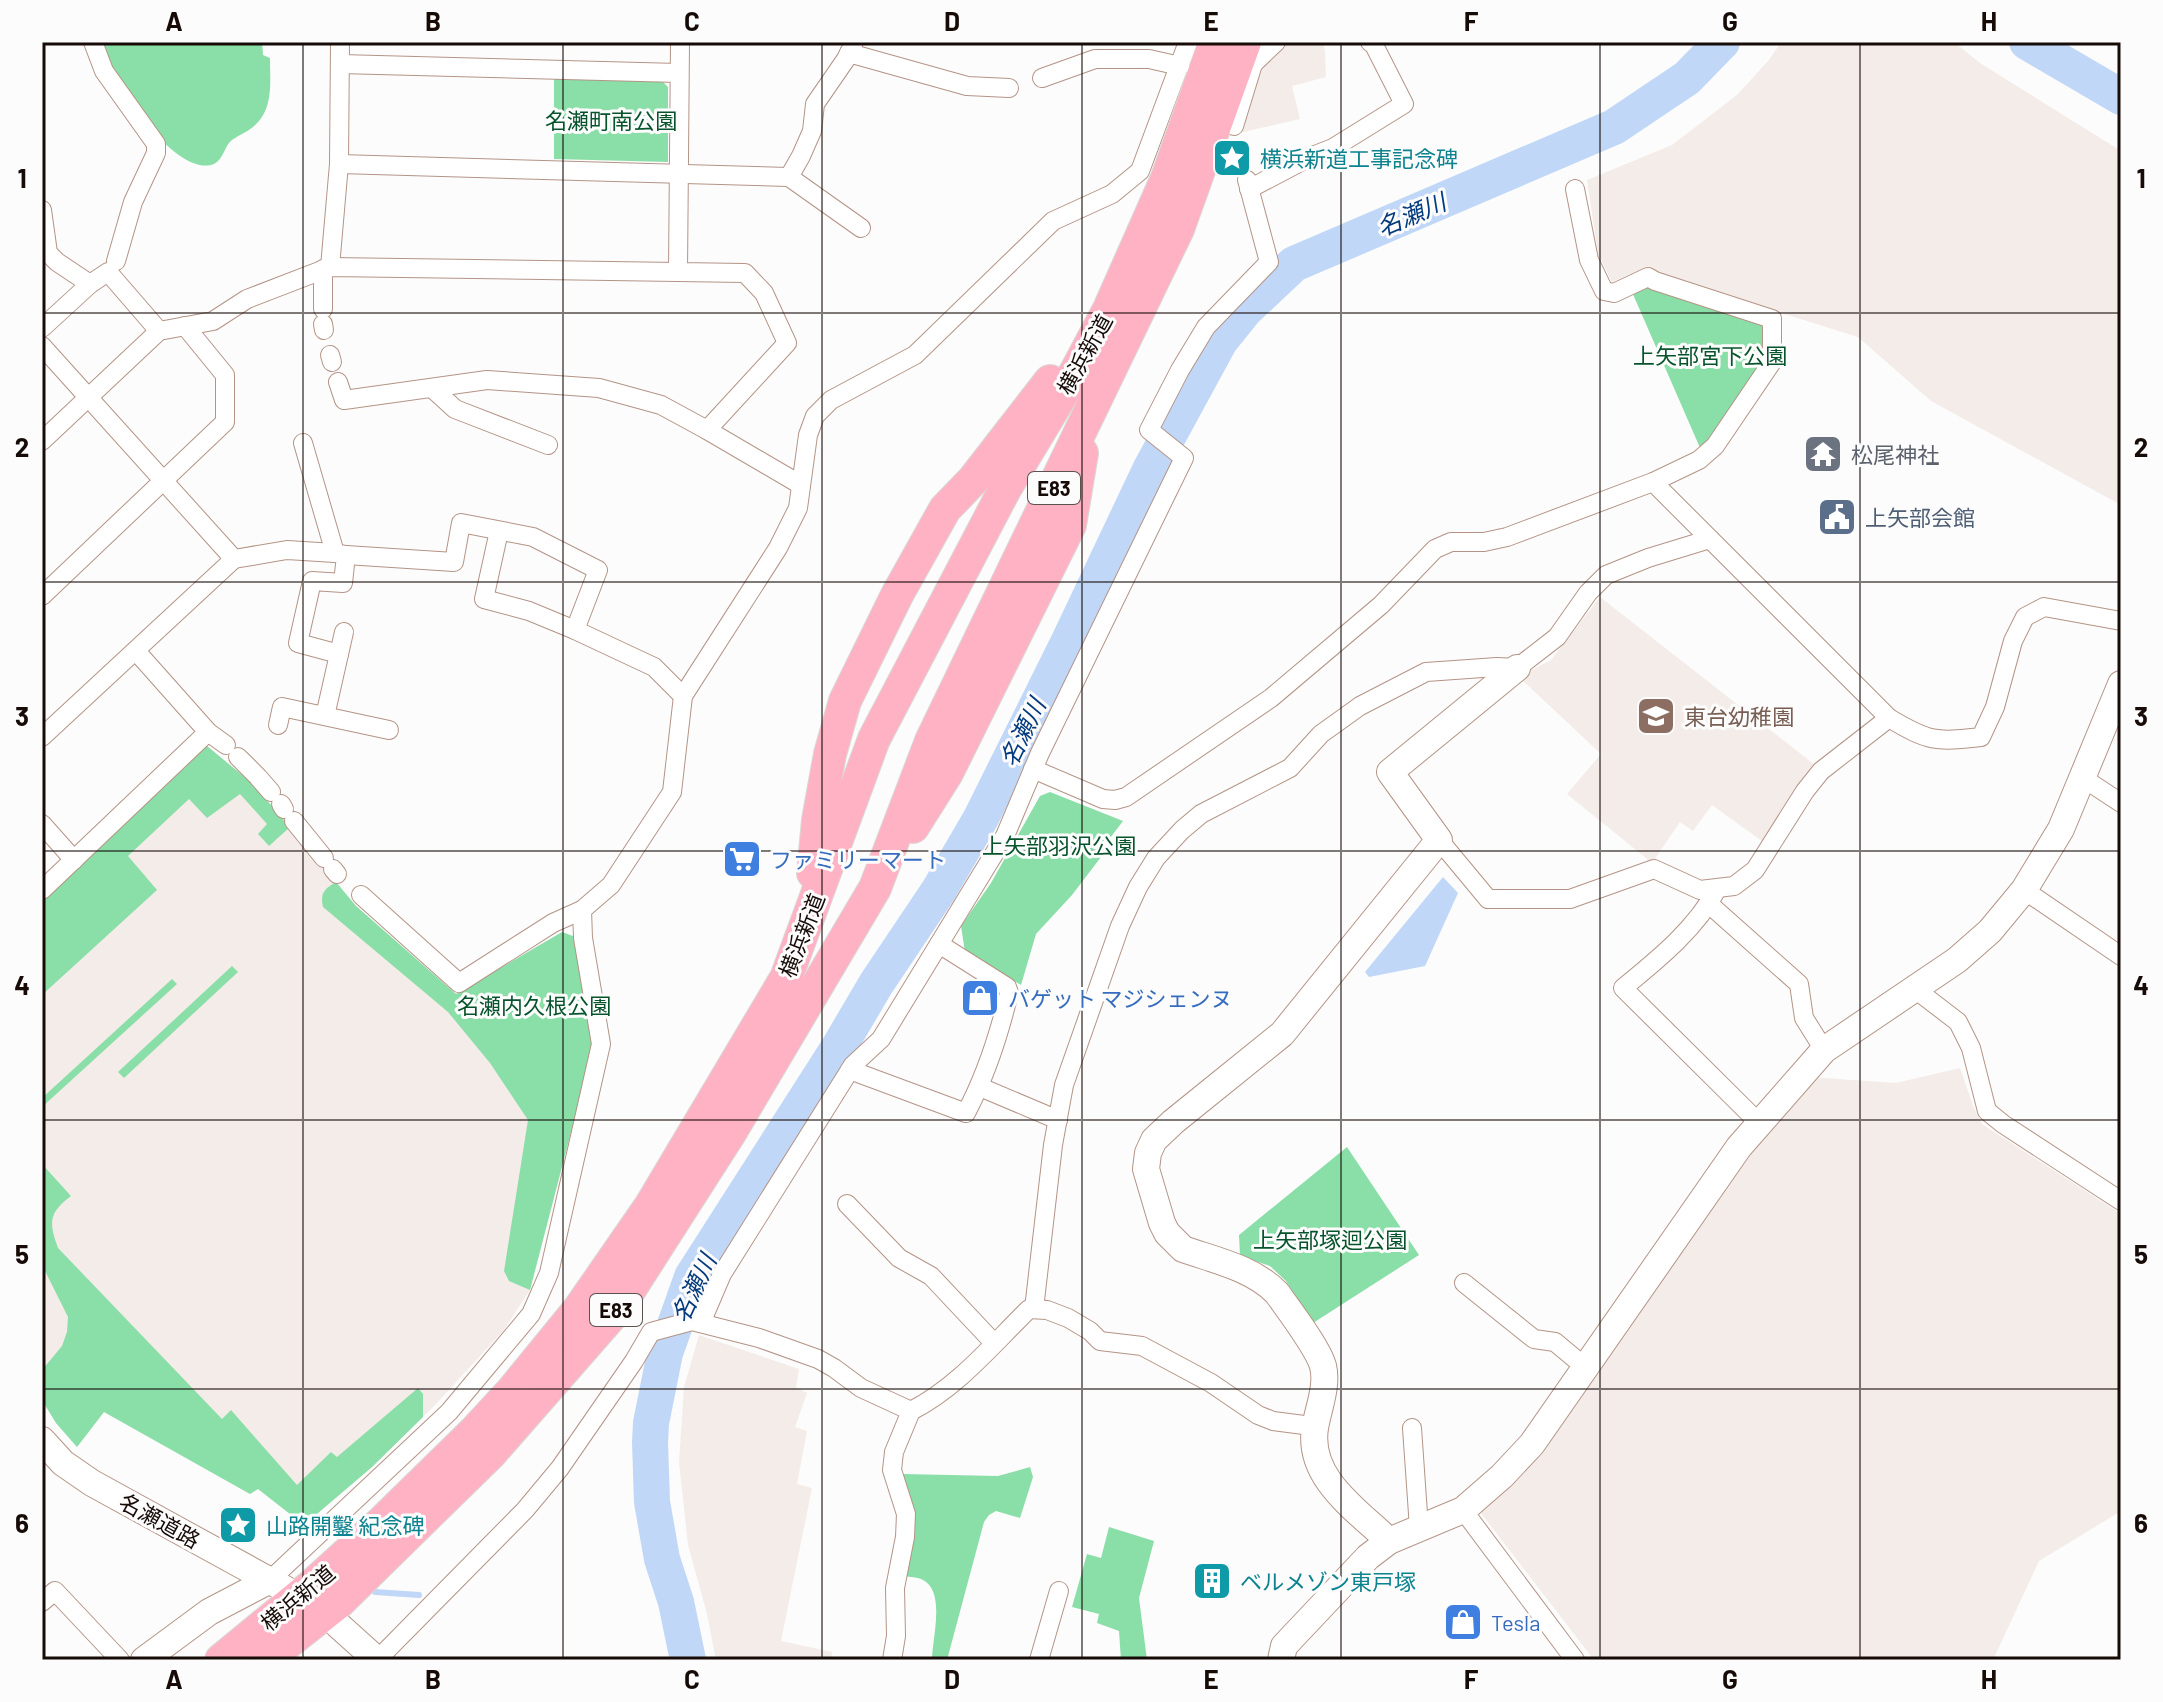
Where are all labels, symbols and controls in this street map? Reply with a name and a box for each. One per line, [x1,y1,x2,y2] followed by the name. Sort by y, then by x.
[165,5,183,36] text: A
[425,5,441,36] text: B
[684,5,700,36] text: C
[944,5,960,36] text: D
[1203,5,1219,36] text: E
[1464,5,1479,36] text: F
[1722,5,1738,36] text: G
[1981,5,1997,36] text: H
[545,107,677,133] park label: 名瀬町南公園
[1211,137,1253,179] place icon: 横浜新道工事記念碑
[1260,145,1458,171] place label: 横浜新道工事記念碑
[17,162,27,193] text: 1
[2136,162,2146,193] text: 1
[1372,185,1453,241] water label: 名瀬川
[1051,309,1117,399] street label: 横浜新道
[1633,342,1787,368] park label: 上矢部宮下公園
[15,431,29,462] text: 2
[2134,431,2148,462] text: 2
[1802,433,1844,475] temple icon: 松尾神社
[1851,441,1939,467] place label: 松尾神社
[1028,472,1080,504] road number: E83
[1816,496,1858,538] public building icon: 上矢部会館
[1865,504,1975,530] place label: 上矢部会館
[993,691,1052,771] water label: 名瀬川
[1635,695,1677,737] school or university icon: 東台幼稚園
[15,700,29,731] text: 3
[2134,700,2148,731] text: 3
[1684,703,1794,729] place label: 東台幼稚園
[982,832,1136,858] park label: 上矢部羽沢公園
[721,838,763,880] supermarket icon: ファミリーマート
[770,846,946,872] place label: ファミリーマート
[773,889,829,981] street label: 横浜新道
[14,969,30,1000] text: 4
[2133,969,2149,1000] text: 4
[959,977,1001,1019] shop icon: バゲット マジシェンヌ
[1008,985,1232,1011] place label: バゲット マジシェンヌ
[457,992,611,1018] park label: 名瀬内久根公園
[1253,1226,1407,1252] park label: 上矢部塚迴公園
[15,1238,29,1269] text: 5
[2134,1238,2148,1269] text: 5
[665,1247,723,1327] water label: 名瀬川
[590,1294,642,1326] road number: E83
[115,1487,205,1553] street label: 名瀬道路
[217,1504,259,1546] place icon: 山路開鑿 紀念碑
[15,1507,29,1538] text: 6
[2134,1507,2148,1538] text: 6
[266,1512,424,1538] place label: 山路開鑿 紀念碑
[255,1559,339,1635] street label: 横浜新道
[1191,1560,1233,1602] building icon: ベルメゾン東戸塚
[1240,1568,1416,1594] place label: ベルメゾン東戸塚
[1442,1601,1484,1643] shop icon: Tesla
[1491,1609,1540,1635] place label: Tesla
[165,1663,183,1694] text: A
[425,1663,441,1694] text: B
[684,1663,700,1694] text: C
[944,1663,960,1694] text: D
[1203,1663,1219,1694] text: E
[1464,1663,1479,1694] text: F
[1722,1663,1738,1694] text: G
[1981,1663,1997,1694] text: H

